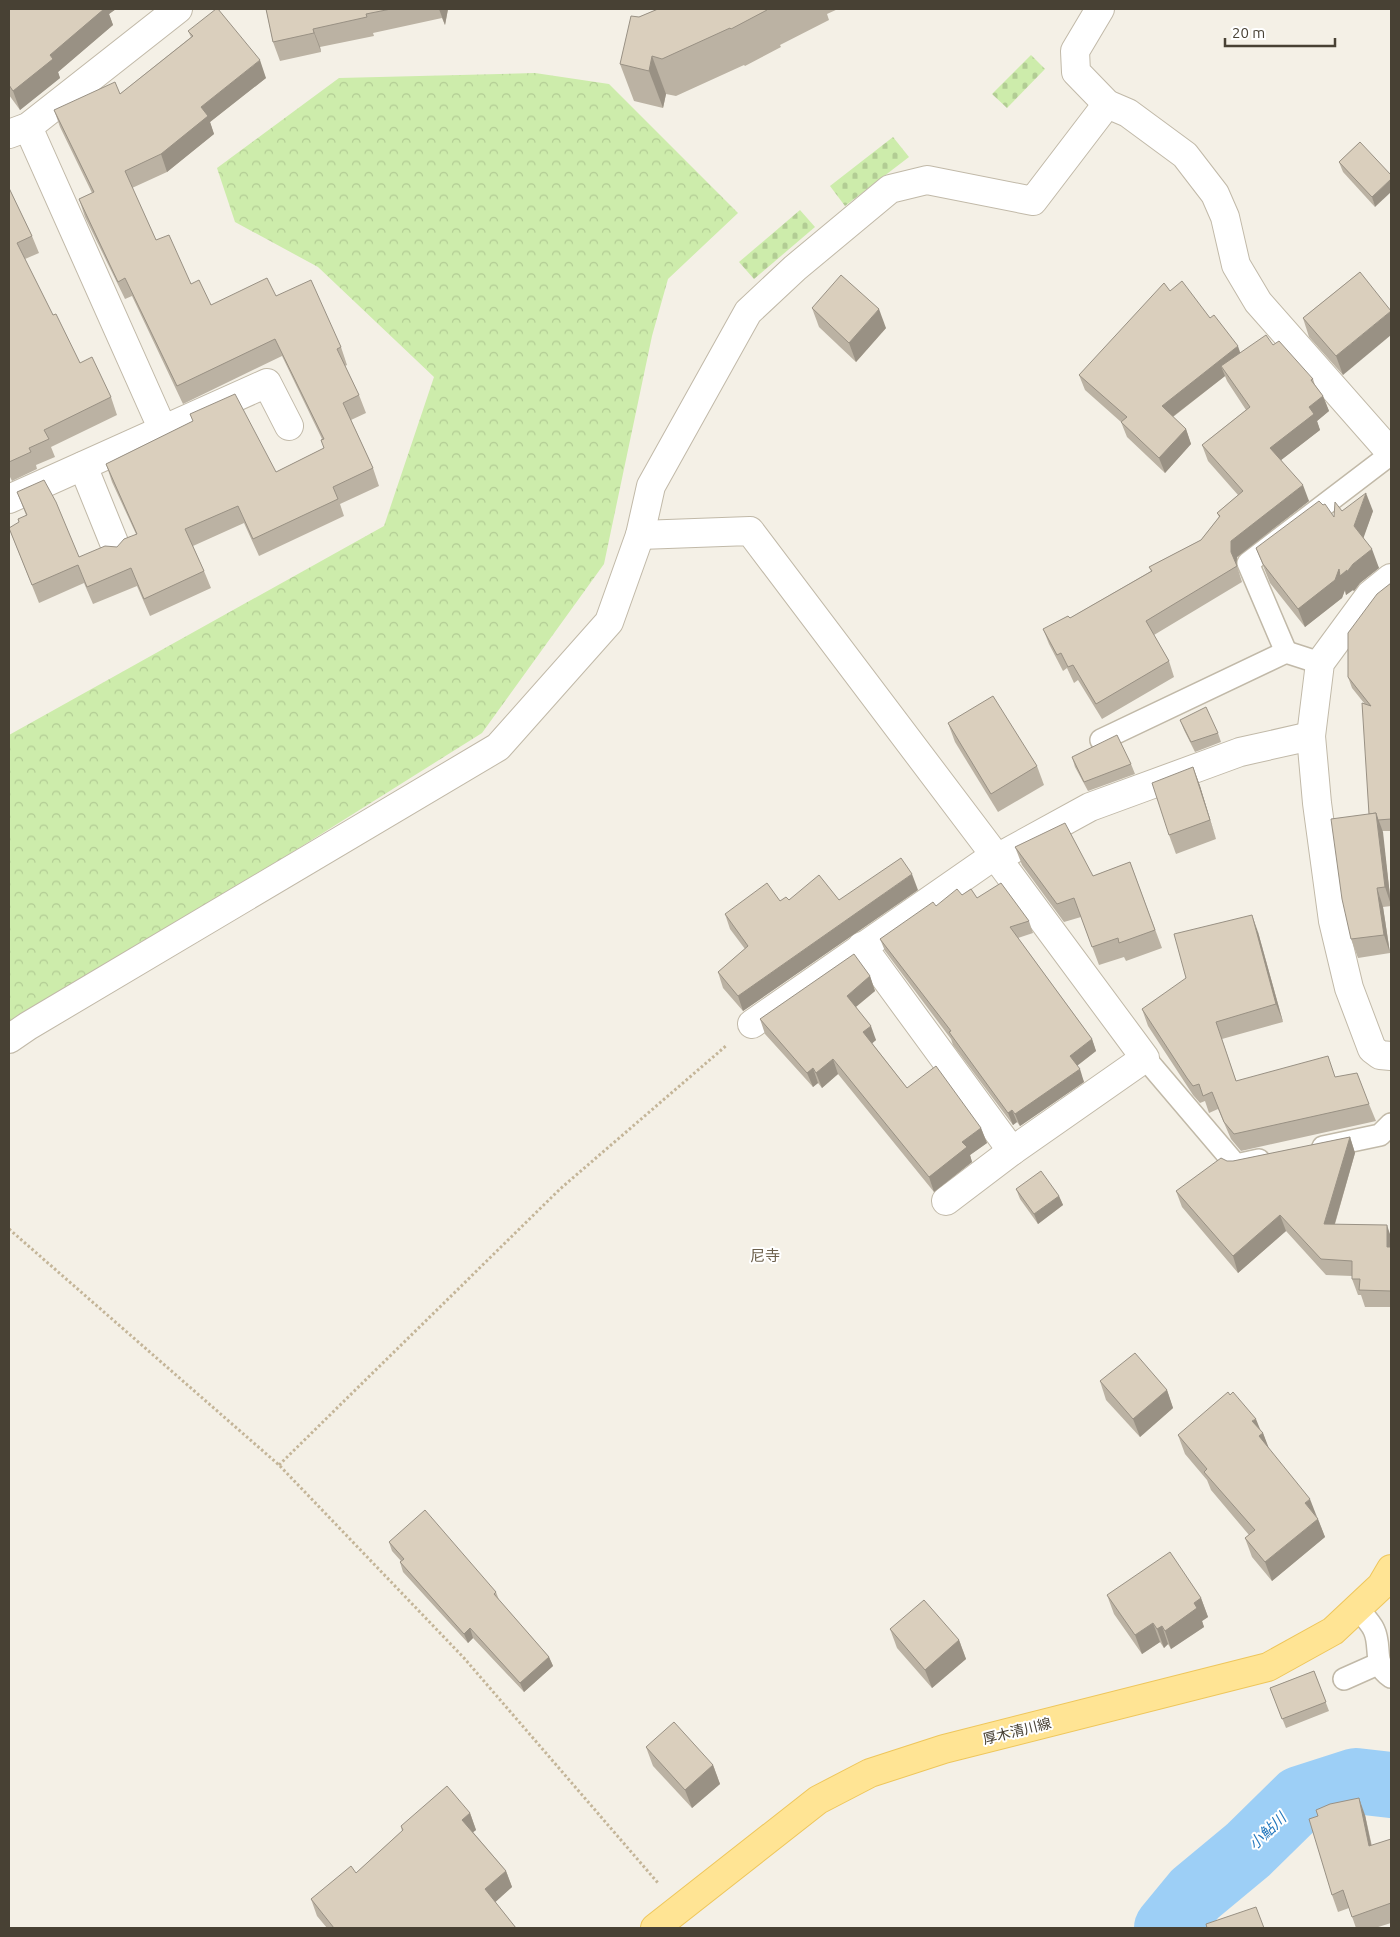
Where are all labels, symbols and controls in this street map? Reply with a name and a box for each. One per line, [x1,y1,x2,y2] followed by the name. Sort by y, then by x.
[1225,15,1335,47] scale bar
[1232,24,1265,41] text: 20 m
[750,1247,780,1264] district label: 尼寺
[981,1715,1053,1747] street label: 厚木清川線
[1245,1808,1291,1853] water label: 小鮎川

